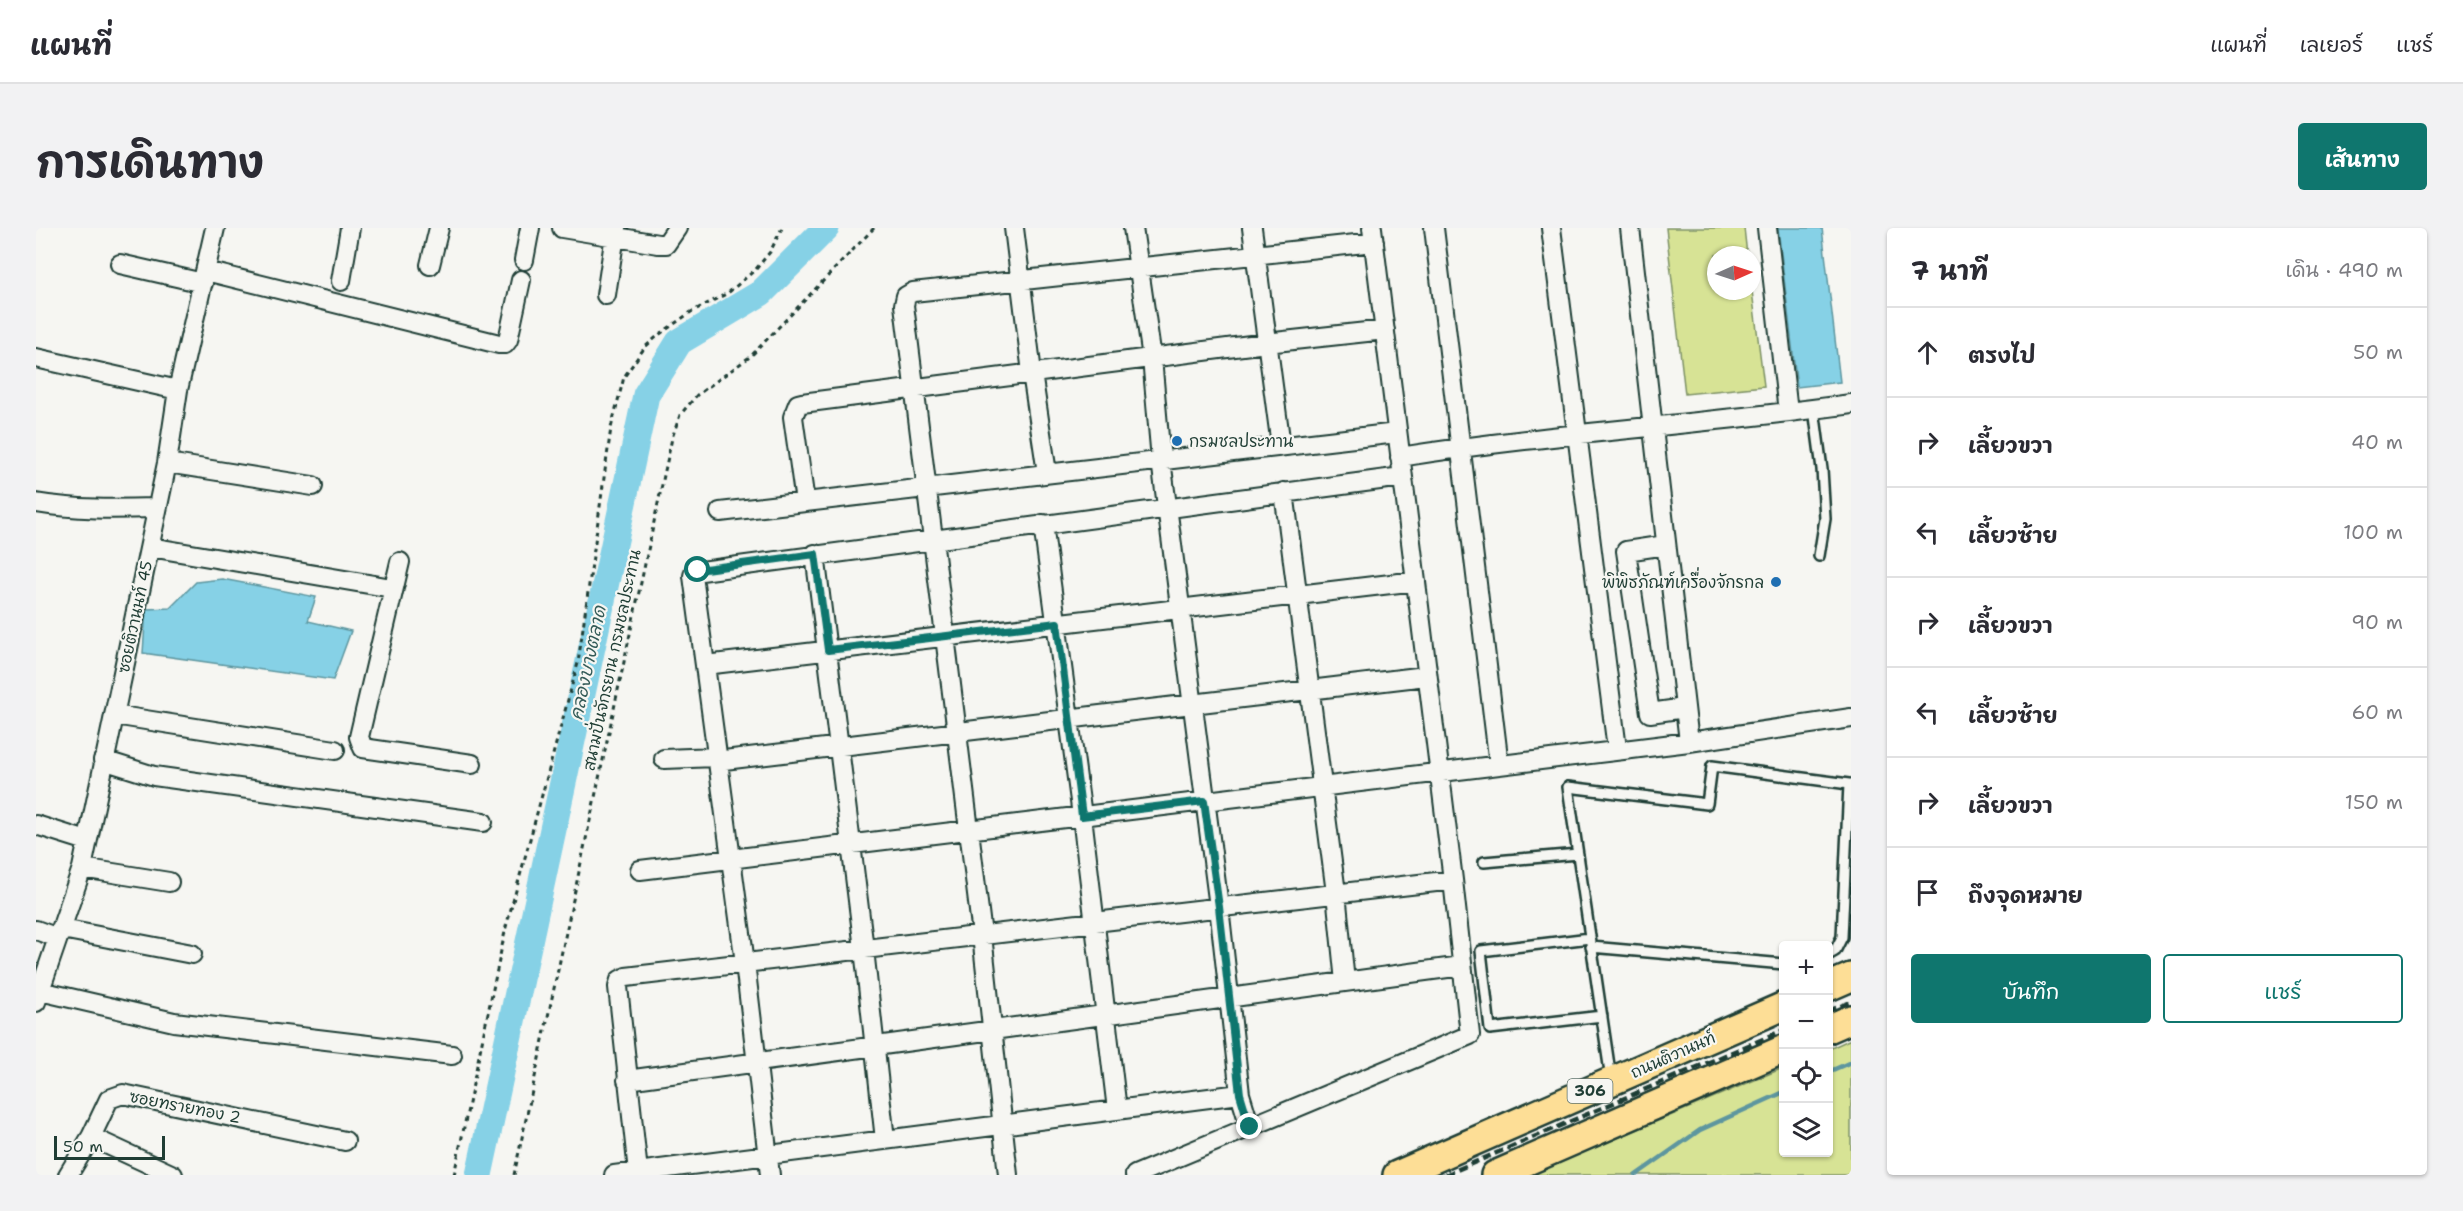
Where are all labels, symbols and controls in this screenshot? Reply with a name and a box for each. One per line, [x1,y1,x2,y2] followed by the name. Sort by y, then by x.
[30,26,112,64] text: แผนที่
[2210,31,2267,59] text: แผนที่
[2300,31,2363,59] text: เลเยอร์
[2396,31,2433,59] text: แชร์
[2298,123,2427,190] button: เส้นทาง
[36,134,264,190] text: การเดินทาง
[1707,246,1761,300] north arrow
[1911,253,1988,288] text: 7 นาที
[2285,257,2403,283] text: เดิน · 490 m
[1911,336,1944,369] icon: ahead
[2353,339,2403,365] text: 50 m
[1968,341,2036,370] text: ตรงไป
[1911,426,1944,459] icon: right
[2351,429,2403,455] text: 40 m
[1189,431,1294,452] place label: กรมชลประทาน
[1968,431,2052,460] text: เลี้ยวขวา
[1170,434,1184,448] marker: กรมชลประทาน
[1911,516,1944,549] icon: left
[2343,519,2403,545] text: 100 m
[1968,521,2058,550] text: เลี้ยวซ้าย
[574,546,646,772] street label: สนามปั่นจักรยาน กรมชลประทาน
[684,556,710,582] route start
[112,559,157,675] street label: ซอยติวานนท์ 45
[1602,567,1764,593] place label: พิพิธภัณฑ์เครื่องจักรกล
[1769,575,1783,589] marker: พิพิธภัณฑ์เครื่องจักรกล
[564,603,612,722] water label: คลองบางตลาด
[1911,606,1944,639] icon: right
[2351,609,2403,635] text: 90 m
[1968,611,2052,640] text: เลี้ยวขวา
[1911,696,1944,729] icon: left
[2351,699,2403,725] text: 60 m
[1968,701,2058,730] text: เลี้ยวซ้าย
[1911,786,1944,819] icon: right
[2345,789,2403,815] text: 150 m
[1968,791,2052,820] text: เลี้ยวขวา
[1911,876,1944,909] icon: arrive
[1968,881,2083,910] text: ถึงจุดหมาย
[1779,941,1833,1157] map controls
[1779,941,1833,995] button: +
[1911,954,2151,1023] button: บันทึก
[2163,954,2403,1023] button: แชร์
[1779,995,1833,1049] button: −
[1627,1026,1719,1083] street label: ถนนติวานนท์
[1779,1049,1833,1103] button: locate
[1568,1079,1612,1103] road number: 306
[127,1086,243,1128] street label: ซอยทรายทอง 2
[1779,1103,1833,1157] button: layers
[1236,1113,1262,1139] route end
[54,1133,165,1160] scale bar
[63,1136,103,1157] text: 50 m

